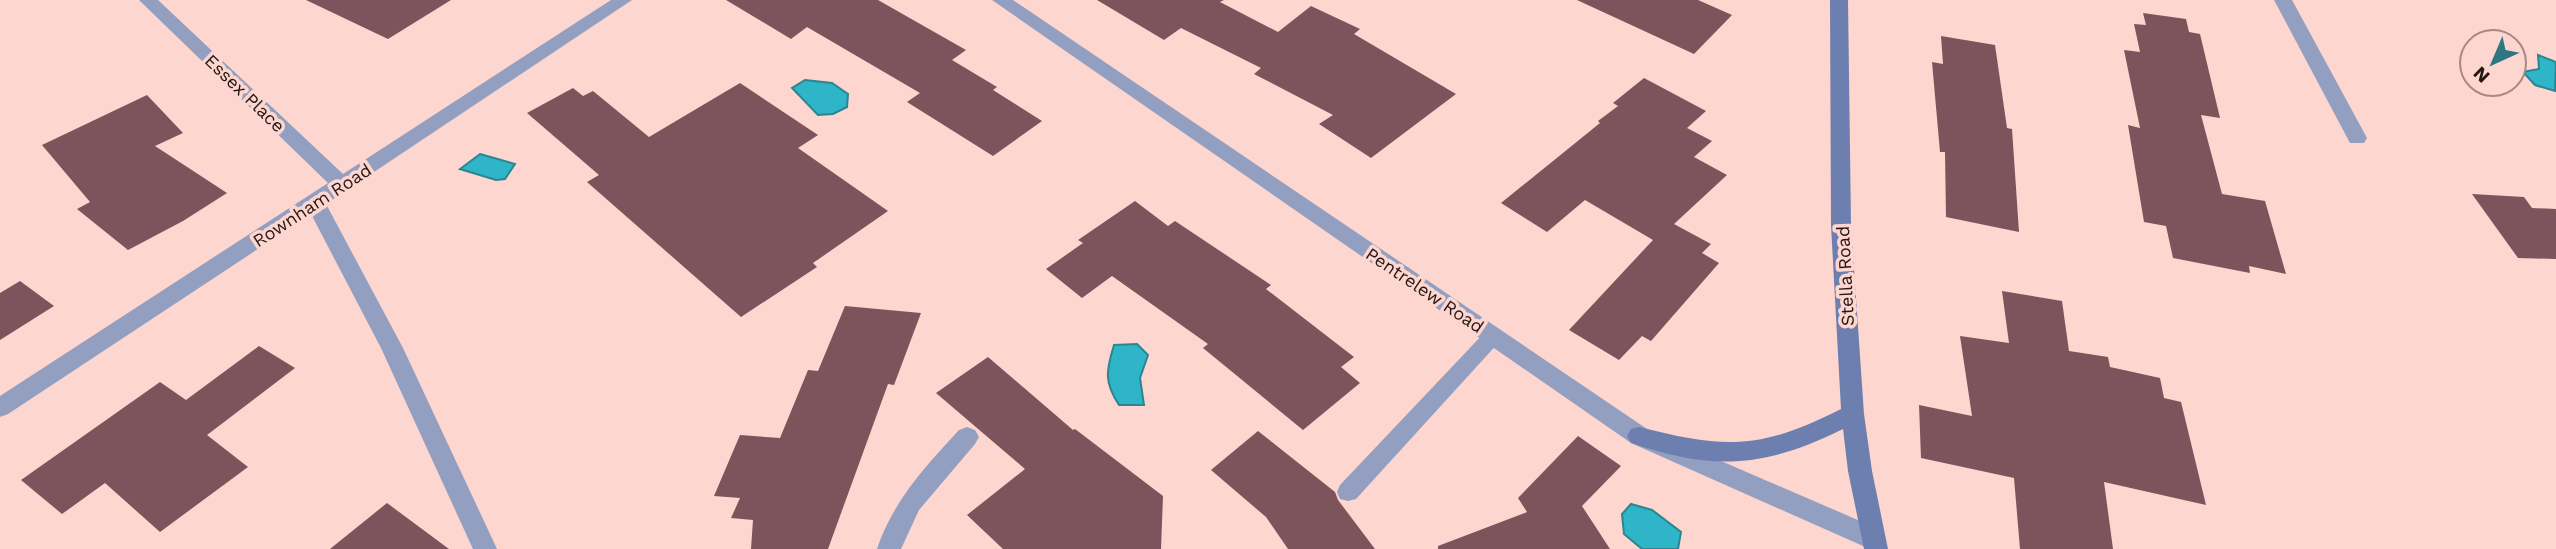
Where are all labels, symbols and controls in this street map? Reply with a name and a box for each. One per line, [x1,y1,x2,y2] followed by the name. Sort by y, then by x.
[2458,28,2528,98] north arrow
[201,50,289,136] street label: Essex Place
[2468,62,2495,88] text: N
[249,159,375,251] street label: Rownham Road
[1832,225,1858,327] street label: Stella Road
[1362,243,1488,337] street label: Pentrelew Road

